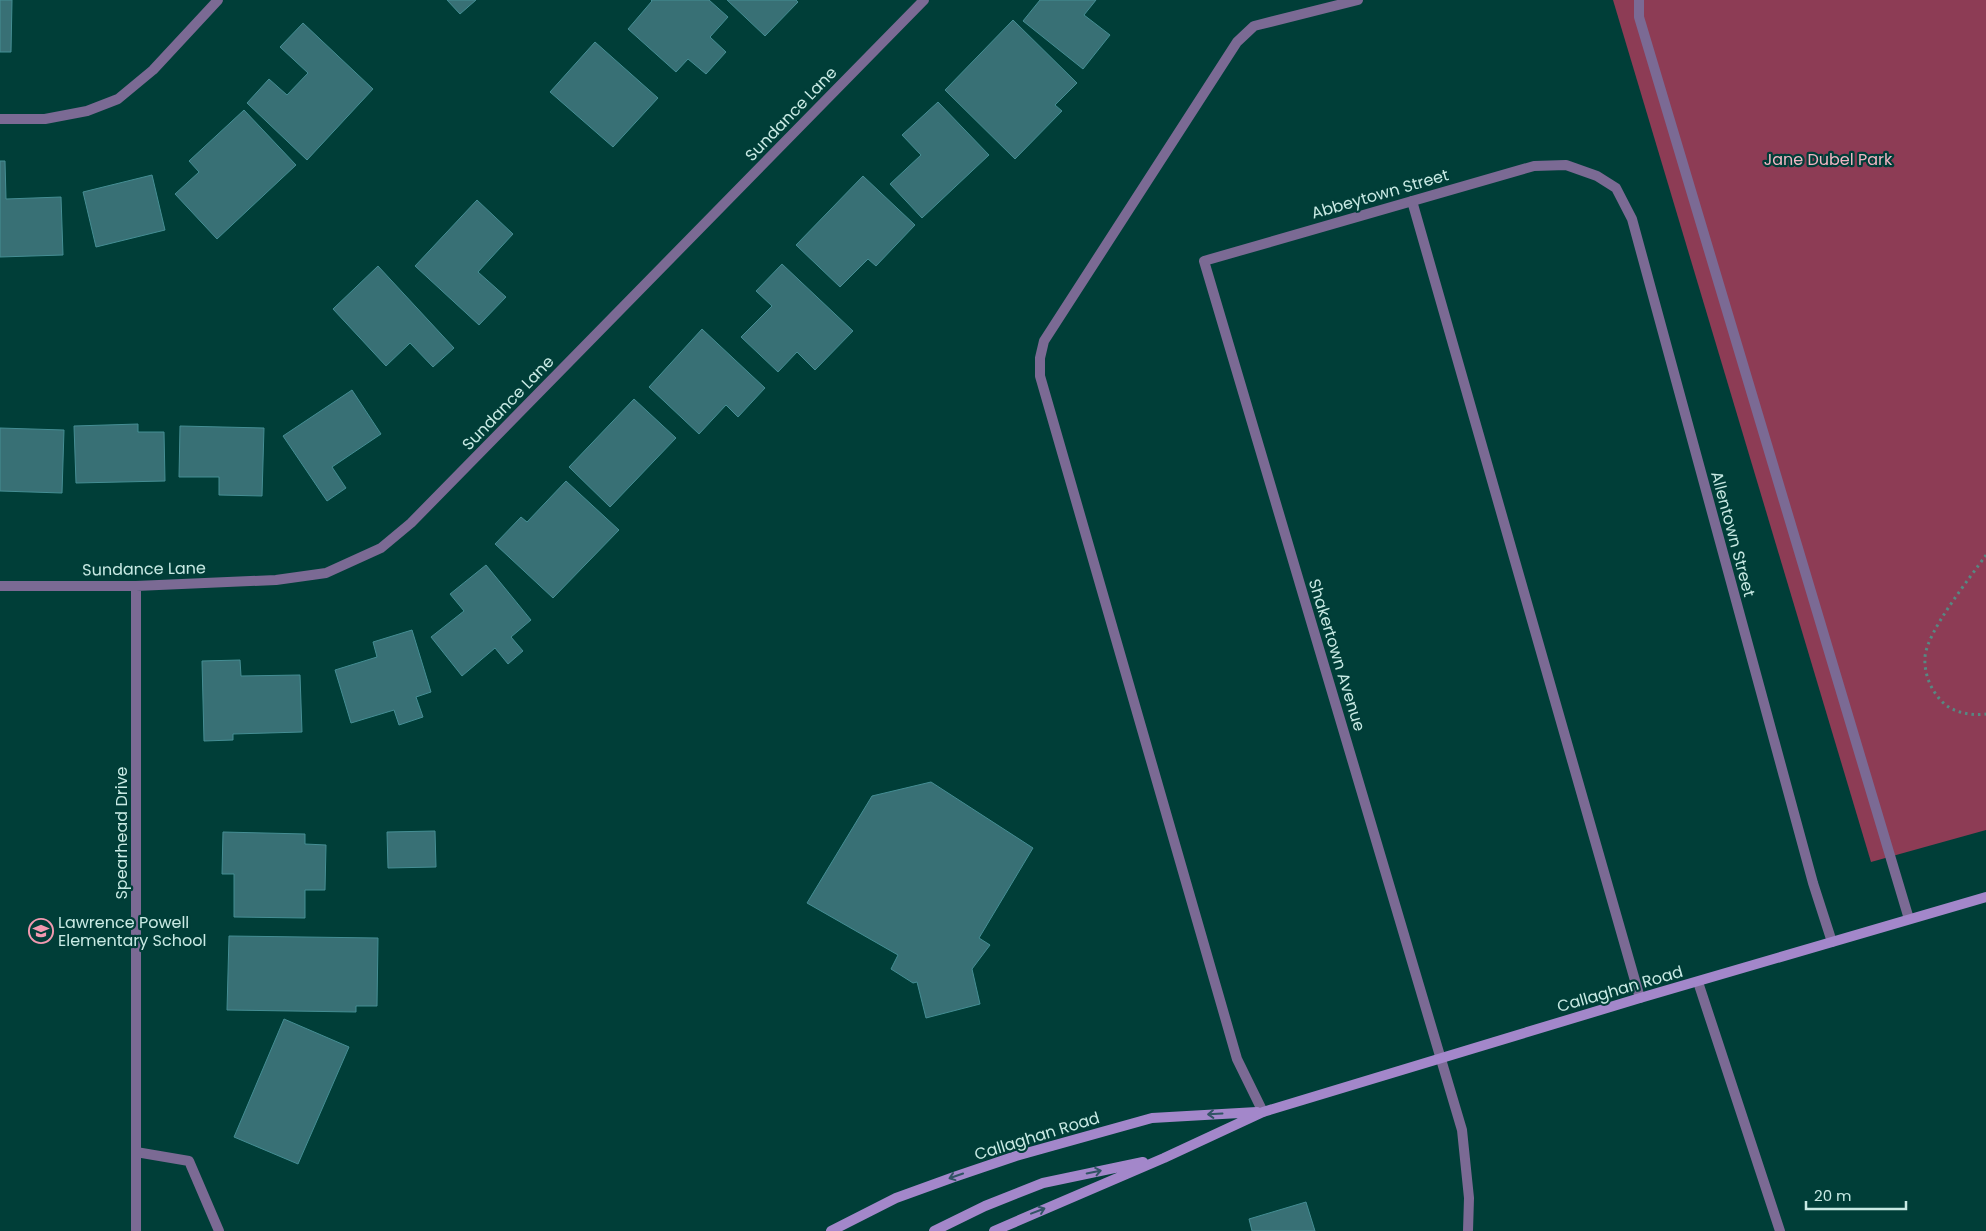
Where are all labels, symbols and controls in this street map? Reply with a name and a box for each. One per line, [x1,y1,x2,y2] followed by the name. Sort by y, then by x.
[740,62,842,166] street label: Sundance Lane
[1764,148,1893,171] park label: Jane Dubel Park
[1309,163,1452,225] street label: Abbeytown Street
[457,351,559,455] street label: Sundance Lane
[1705,469,1761,600] street label: Allentown Street
[82,556,206,582] street label: Sundance Lane
[1303,576,1371,734] street label: Shakertown Avenue
[110,766,133,900] street label: Spearhead Drive
[58,911,206,952] place label: Lawrence Powell Elementary School
[28,918,54,944] school or university icon: Lawrence Powell Elementary School
[1554,960,1686,1018] street label: Callaghan Road
[972,1106,1102,1166] street label: Callaghan Road
[1207,1110,1223,1119] one-way arrow
[1085,1167,1101,1177] one-way arrow
[949,1172,964,1181] one-way arrow
[1806,1178,1906,1210] scale bar
[1814,1185,1852,1206] text: 20 m
[1030,1206,1045,1216] one-way arrow

